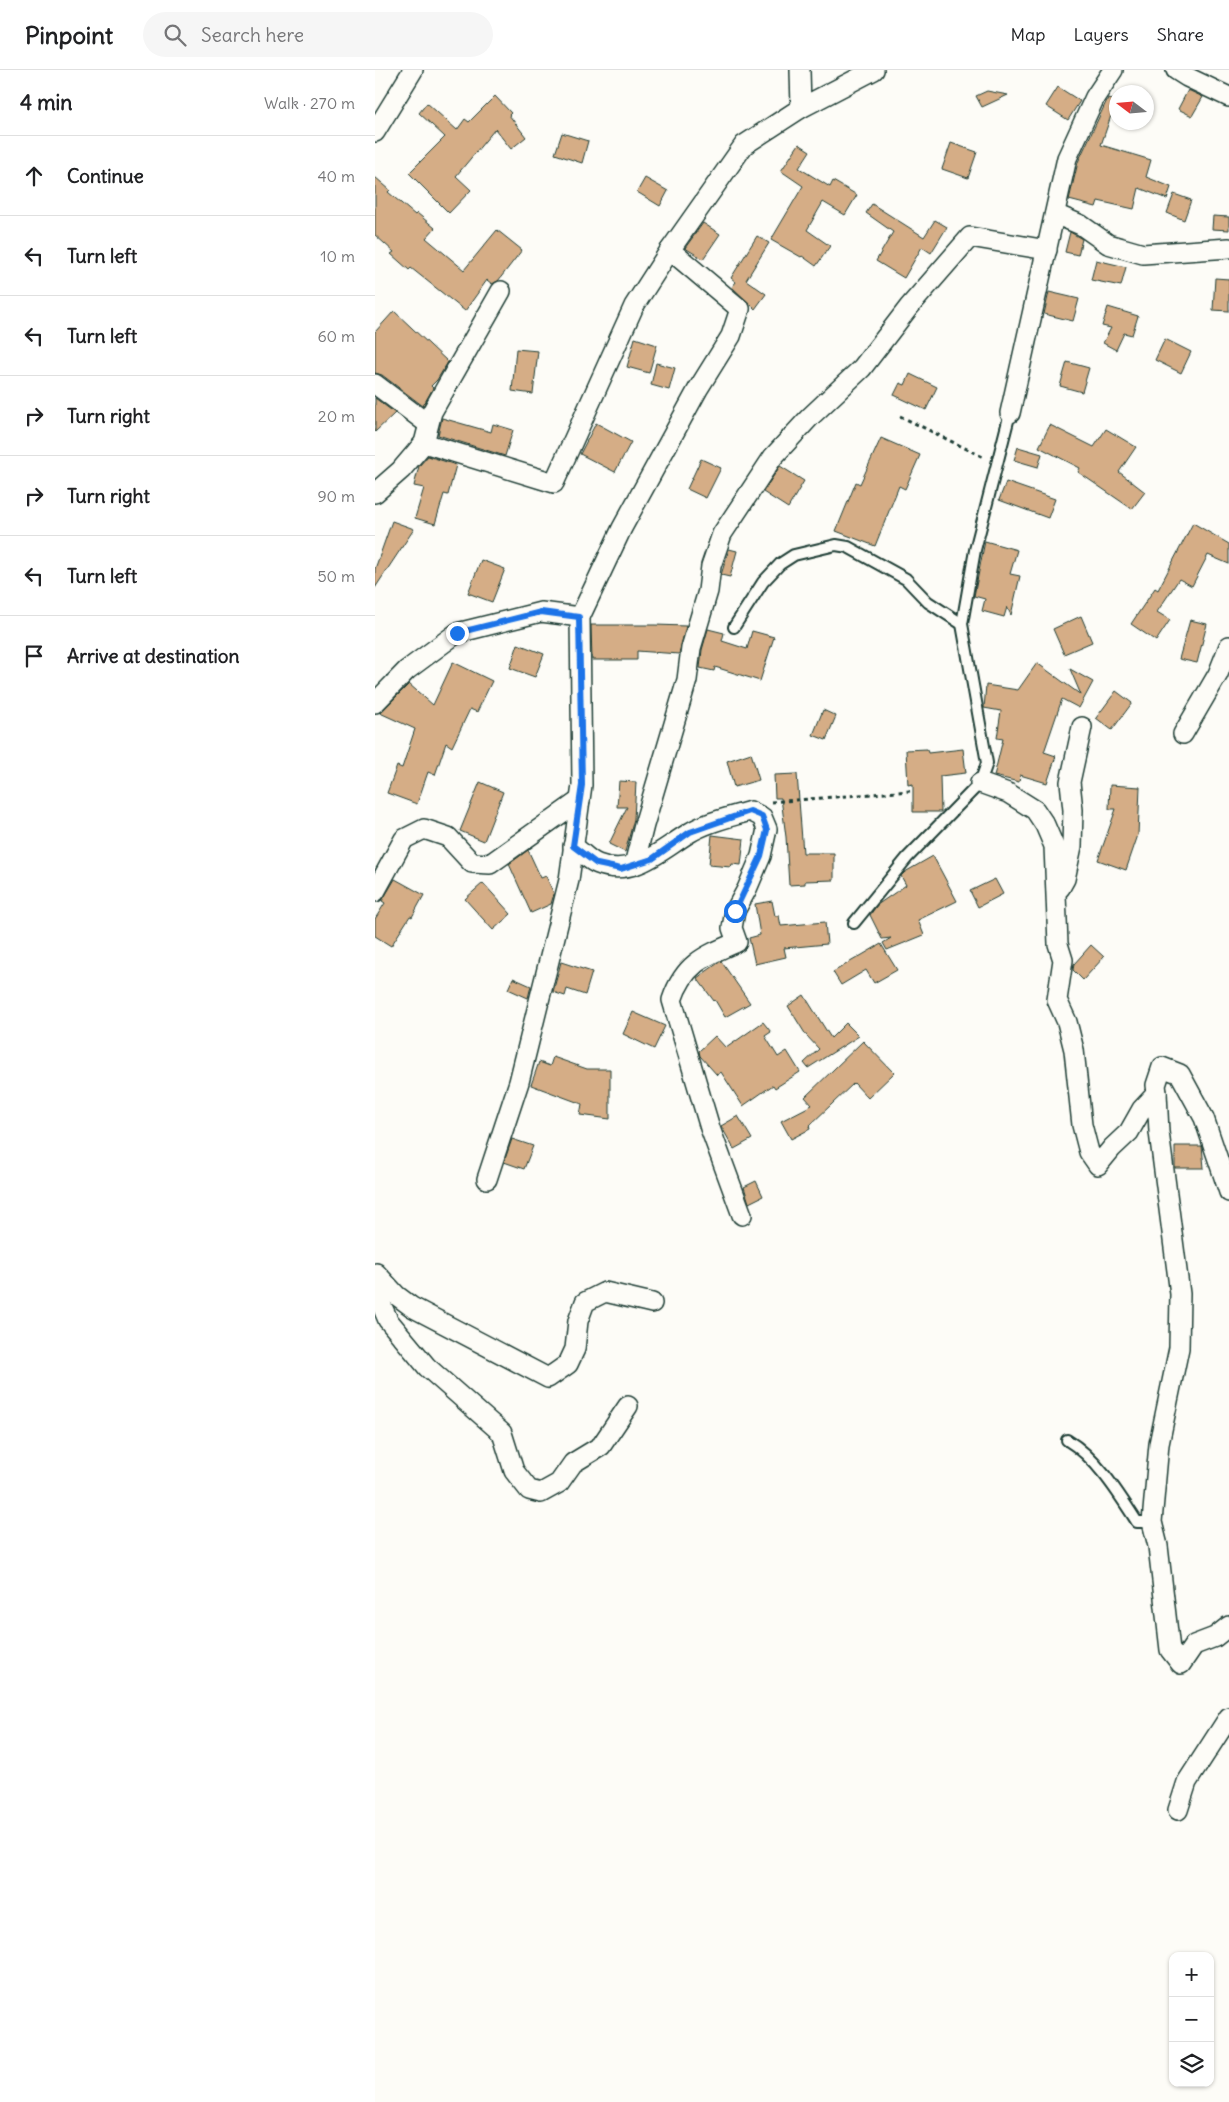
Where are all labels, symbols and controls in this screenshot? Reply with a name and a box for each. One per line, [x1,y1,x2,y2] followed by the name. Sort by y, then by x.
[143,12,493,57] search box
[25,20,113,50] text: Pinpoint
[161,21,189,49] icon: search
[201,23,304,47] text: Search here
[1010,23,1045,46] text: Map
[1073,23,1129,46] text: Layers
[1157,23,1204,46] text: Share
[1109,85,1154,130] north arrow
[20,89,72,116] text: 4 min
[264,93,355,113] text: Walk · 270 m
[20,162,48,190] icon: ahead
[67,164,144,188] text: Continue
[317,166,355,186] text: 40 m
[20,242,48,270] icon: left
[67,244,137,268] text: Turn left
[320,246,355,266] text: 10 m
[20,322,48,350] icon: left
[67,324,137,348] text: Turn left
[317,326,355,346] text: 60 m
[20,402,48,430] icon: right
[67,404,150,428] text: Turn right
[318,406,355,426] text: 20 m
[20,482,48,510] icon: right
[67,484,150,508] text: Turn right
[317,486,355,506] text: 90 m
[20,562,48,590] icon: left
[67,564,137,588] text: Turn left
[317,566,355,586] text: 50 m
[446,622,469,645] route end
[20,642,48,670] icon: arrive
[67,644,240,668] text: Arrive at destination
[724,900,747,923] route start
[1169,1952,1214,2087] map controls
[1169,1952,1214,1997] button: +
[1169,1997,1214,2042] button: −
[1169,2042,1214,2087] button: layers

